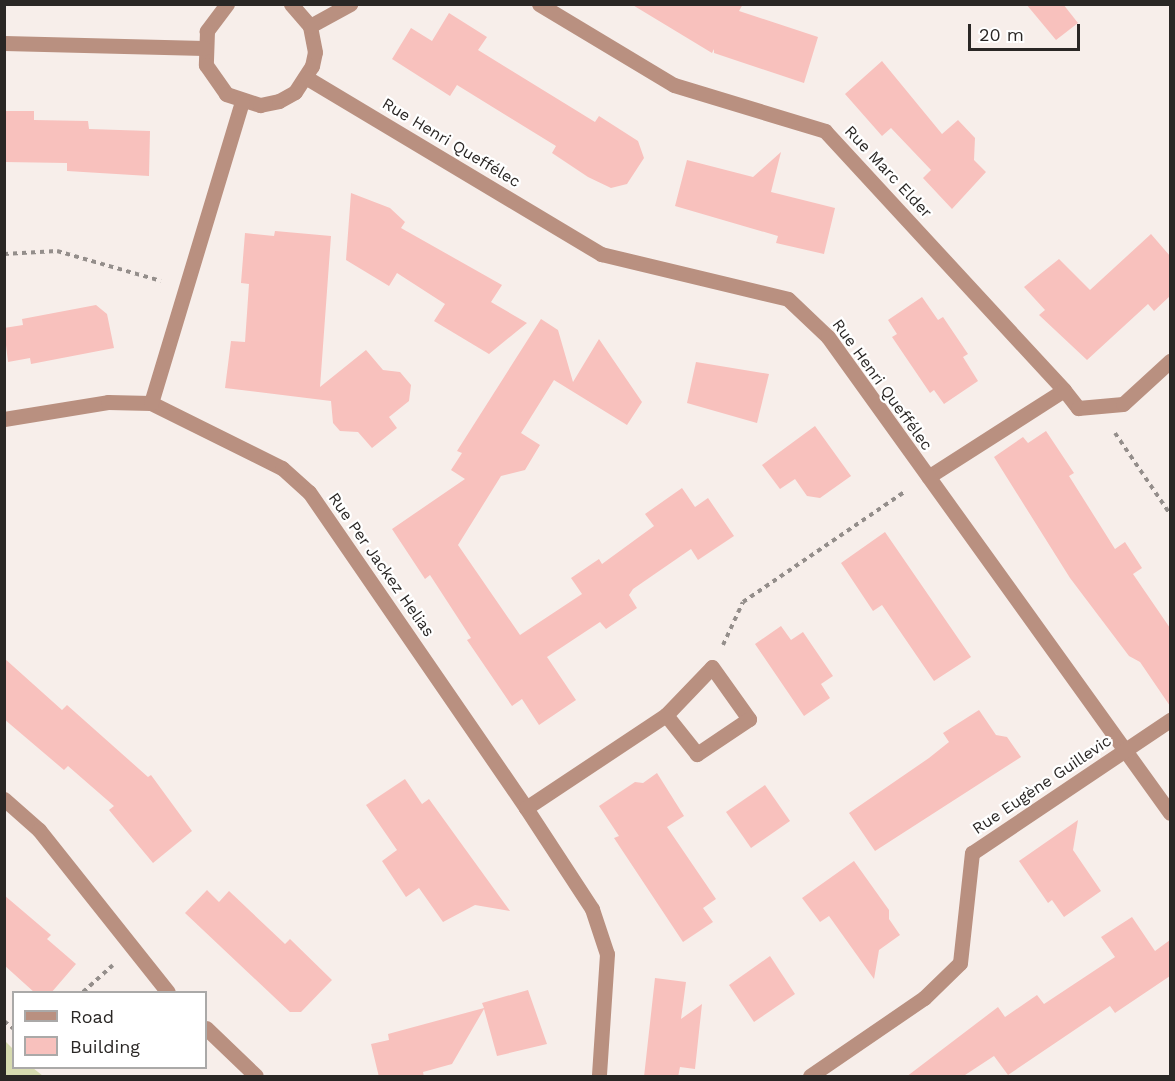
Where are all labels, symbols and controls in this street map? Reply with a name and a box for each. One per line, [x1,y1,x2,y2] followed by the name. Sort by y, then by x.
[971,12,1084,50] scale bar
[979,24,1024,45] text: 20 m
[378,94,524,192] street label: Rue Henri Queffélec
[840,122,936,222] street label: Rue Marc Elder
[828,316,936,454] street label: Rue Henri Queffélec
[324,489,438,641] street label: Rue Per Jackez Helias
[969,731,1115,839] street label: Rue Eugène Guillevic
[12,991,207,1069] legend
[70,1006,114,1027] text: Road
[70,1036,140,1057] text: Building

